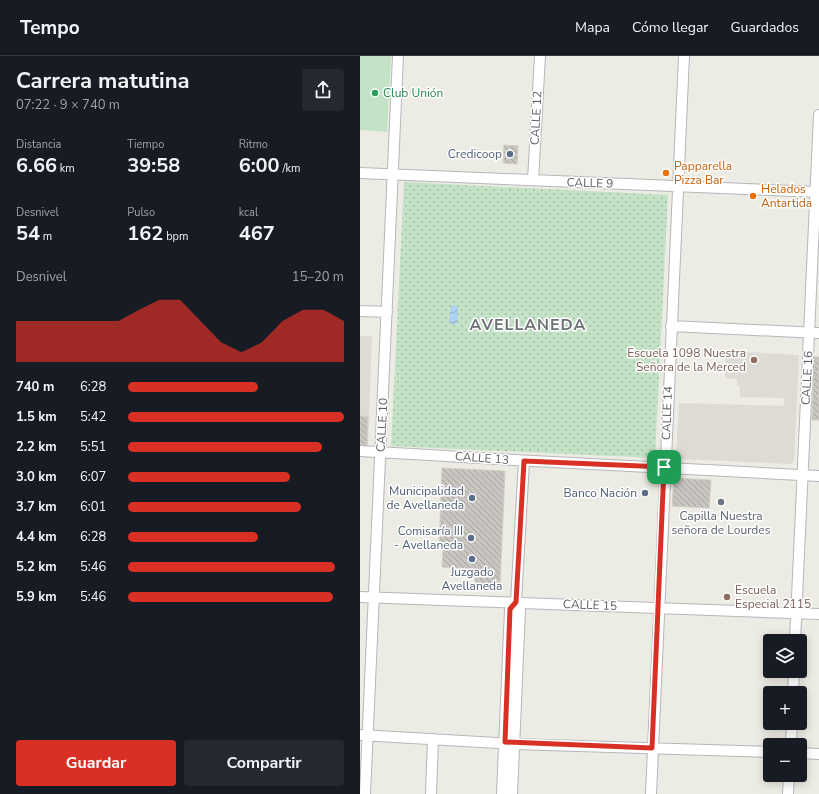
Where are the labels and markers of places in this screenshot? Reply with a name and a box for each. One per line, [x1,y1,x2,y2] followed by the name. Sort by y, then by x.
[383,85,443,101] place label: Club Unión
[370,88,380,98] marker: Club Unión
[448,146,502,162] place label: Credicoop
[505,149,515,159] marker: Credicoop
[674,158,732,188] place label: Papparella Pizza Bar
[661,168,671,178] marker: Papparella Pizza Bar
[761,181,812,211] place label: Helados Antartida
[748,191,758,201] marker: Helados Antartida
[627,345,746,375] place label: Escuela 1098 Nuestra Señora de la Merced
[749,355,759,365] marker: Escuela 1098 Nuestra Señora de la Merced
[647,450,681,484] pin
[387,483,464,513] place label: Municipalidad de Avellaneda
[563,485,637,501] place label: Banco Nación
[640,488,650,498] marker: Banco Nación
[467,493,477,503] marker: Municipalidad de Avellaneda
[716,497,726,507] marker: Capilla Nuestra señora de Lourdes
[671,508,771,538] place label: Capilla Nuestra señora de Lourdes
[394,523,463,553] place label: Comisaría III - Avellaneda
[466,533,476,543] marker: Comisaría III - Avellaneda
[467,554,477,564] marker: Juzgado Avellaneda
[442,564,502,594] place label: Juzgado Avellaneda
[735,582,811,612] place label: Escuela Especial 2115
[722,592,732,602] marker: Escuela Especial 2115

